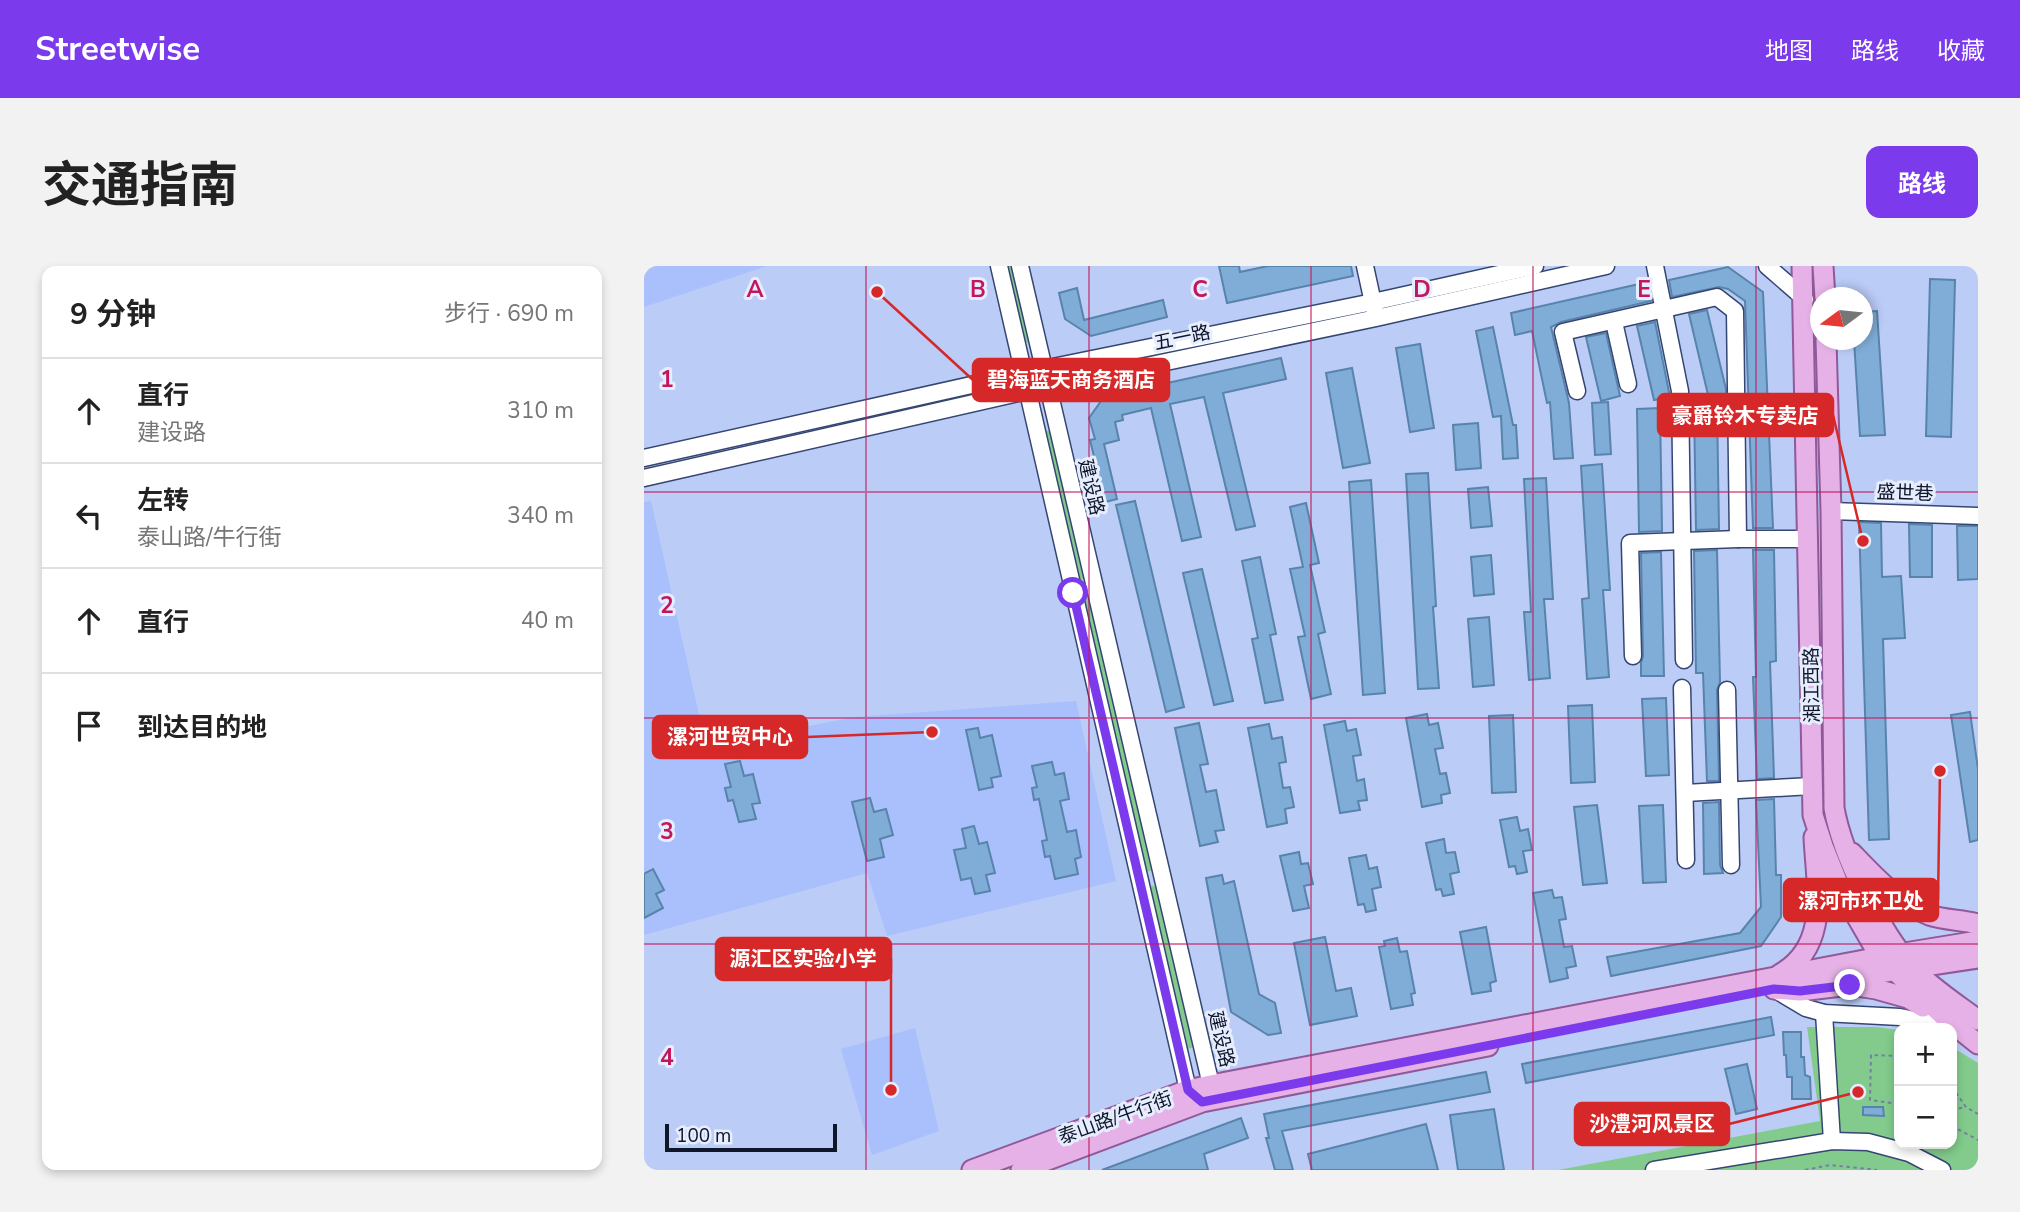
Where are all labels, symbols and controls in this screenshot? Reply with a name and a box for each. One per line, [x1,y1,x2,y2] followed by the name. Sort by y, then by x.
[35,27,200,72] text: Streetwise
[1765,35,1813,67] text: 地图
[1851,35,1899,67] text: 路线
[1937,35,1985,67] text: 收藏
[1866,146,1978,218] button: 路线
[42,152,238,219] text: 交通指南
[746,274,764,305] text: A
[970,274,986,305] text: B
[1192,274,1208,305] text: C
[1413,274,1431,305] text: D
[1637,274,1651,305] text: E
[1810,287,1873,350] north arrow
[70,294,156,335] text: 9 分钟
[444,298,574,329] text: 步行 · 690 m
[1152,319,1213,357] street label: 五一路
[973,359,1169,401] callout: 碧海蓝天商务酒店
[660,364,674,395] text: 1
[987,366,1155,394] text: 碧海蓝天商务酒店
[137,378,189,413] text: 直行
[70,392,108,430] icon: ahead
[1658,394,1833,436] callout: 豪爵铃木专卖店
[507,395,574,426] text: 310 m
[1672,402,1819,430] text: 豪爵铃木专卖店
[137,417,206,448] text: 建设路
[1072,457,1110,518] street label: 建设路
[1876,479,1934,507] street label: 盛世巷
[137,483,189,518] text: 左转
[70,497,108,535] icon: left
[507,500,574,531] text: 340 m
[137,522,282,553] text: 泰山路/牛行街
[1057,577,1088,608] route start
[660,590,674,621] text: 2
[70,602,108,640] icon: ahead
[137,605,189,640] text: 直行
[521,605,574,636] text: 40 m
[1798,647,1826,723] street label: 湘江西路
[70,707,108,745] icon: arrive
[137,710,267,745] text: 到达目的地
[653,716,807,758] callout: 漯河世贸中心
[667,723,793,751] text: 漯河世贸中心
[660,816,674,847] text: 3
[1784,879,1938,921] callout: 漯河市环卫处
[1798,887,1924,915] text: 漯河市环卫处
[716,938,891,980] callout: 源汇区实验小学
[730,945,877,973] text: 源汇区实验小学
[1834,969,1865,1000] route end
[1202,1009,1240,1070] street label: 建设路
[1894,1023,1957,1149] map controls
[1894,1023,1957,1086] button: +
[660,1042,674,1073] text: 4
[1055,1085,1176,1151] street label: 泰山路/牛行街
[1894,1086,1957,1149] button: −
[1575,1103,1729,1145] callout: 沙澧河风景区
[1589,1110,1715,1138] text: 沙澧河风景区
[665,1121,836,1153] scale bar
[676,1123,731,1149] text: 100 m

